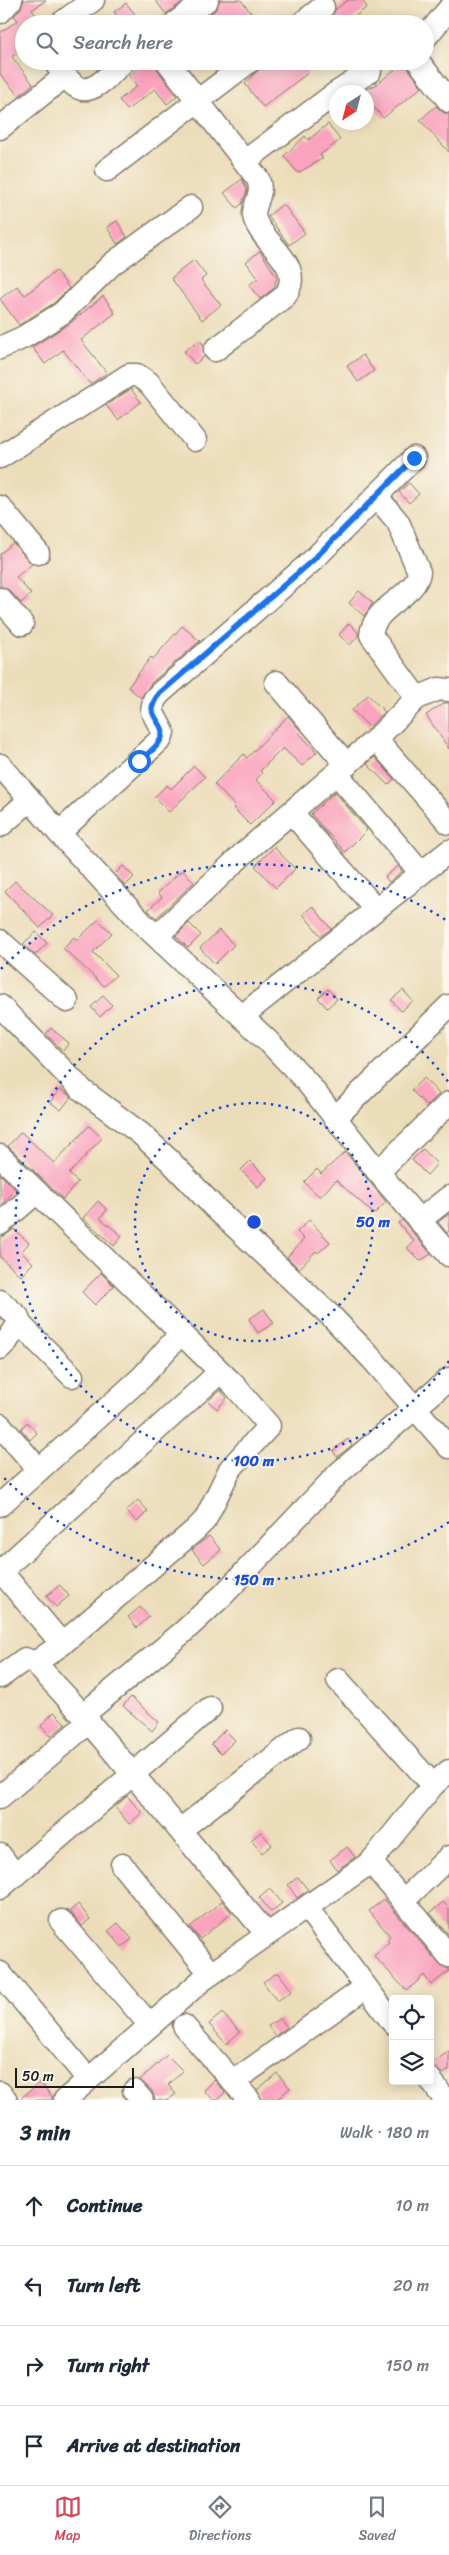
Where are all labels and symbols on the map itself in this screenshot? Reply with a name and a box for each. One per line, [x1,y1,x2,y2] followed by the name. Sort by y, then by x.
[329,85,374,130] north arrow
[403,447,426,470] route end
[128,750,151,773] route start
[356,1209,391,1235] text: 50 m
[245,1213,263,1231] centre of rings
[234,1448,275,1474] text: 100 m
[234,1567,275,1593] text: 150 m
[15,2065,134,2088] scale bar

